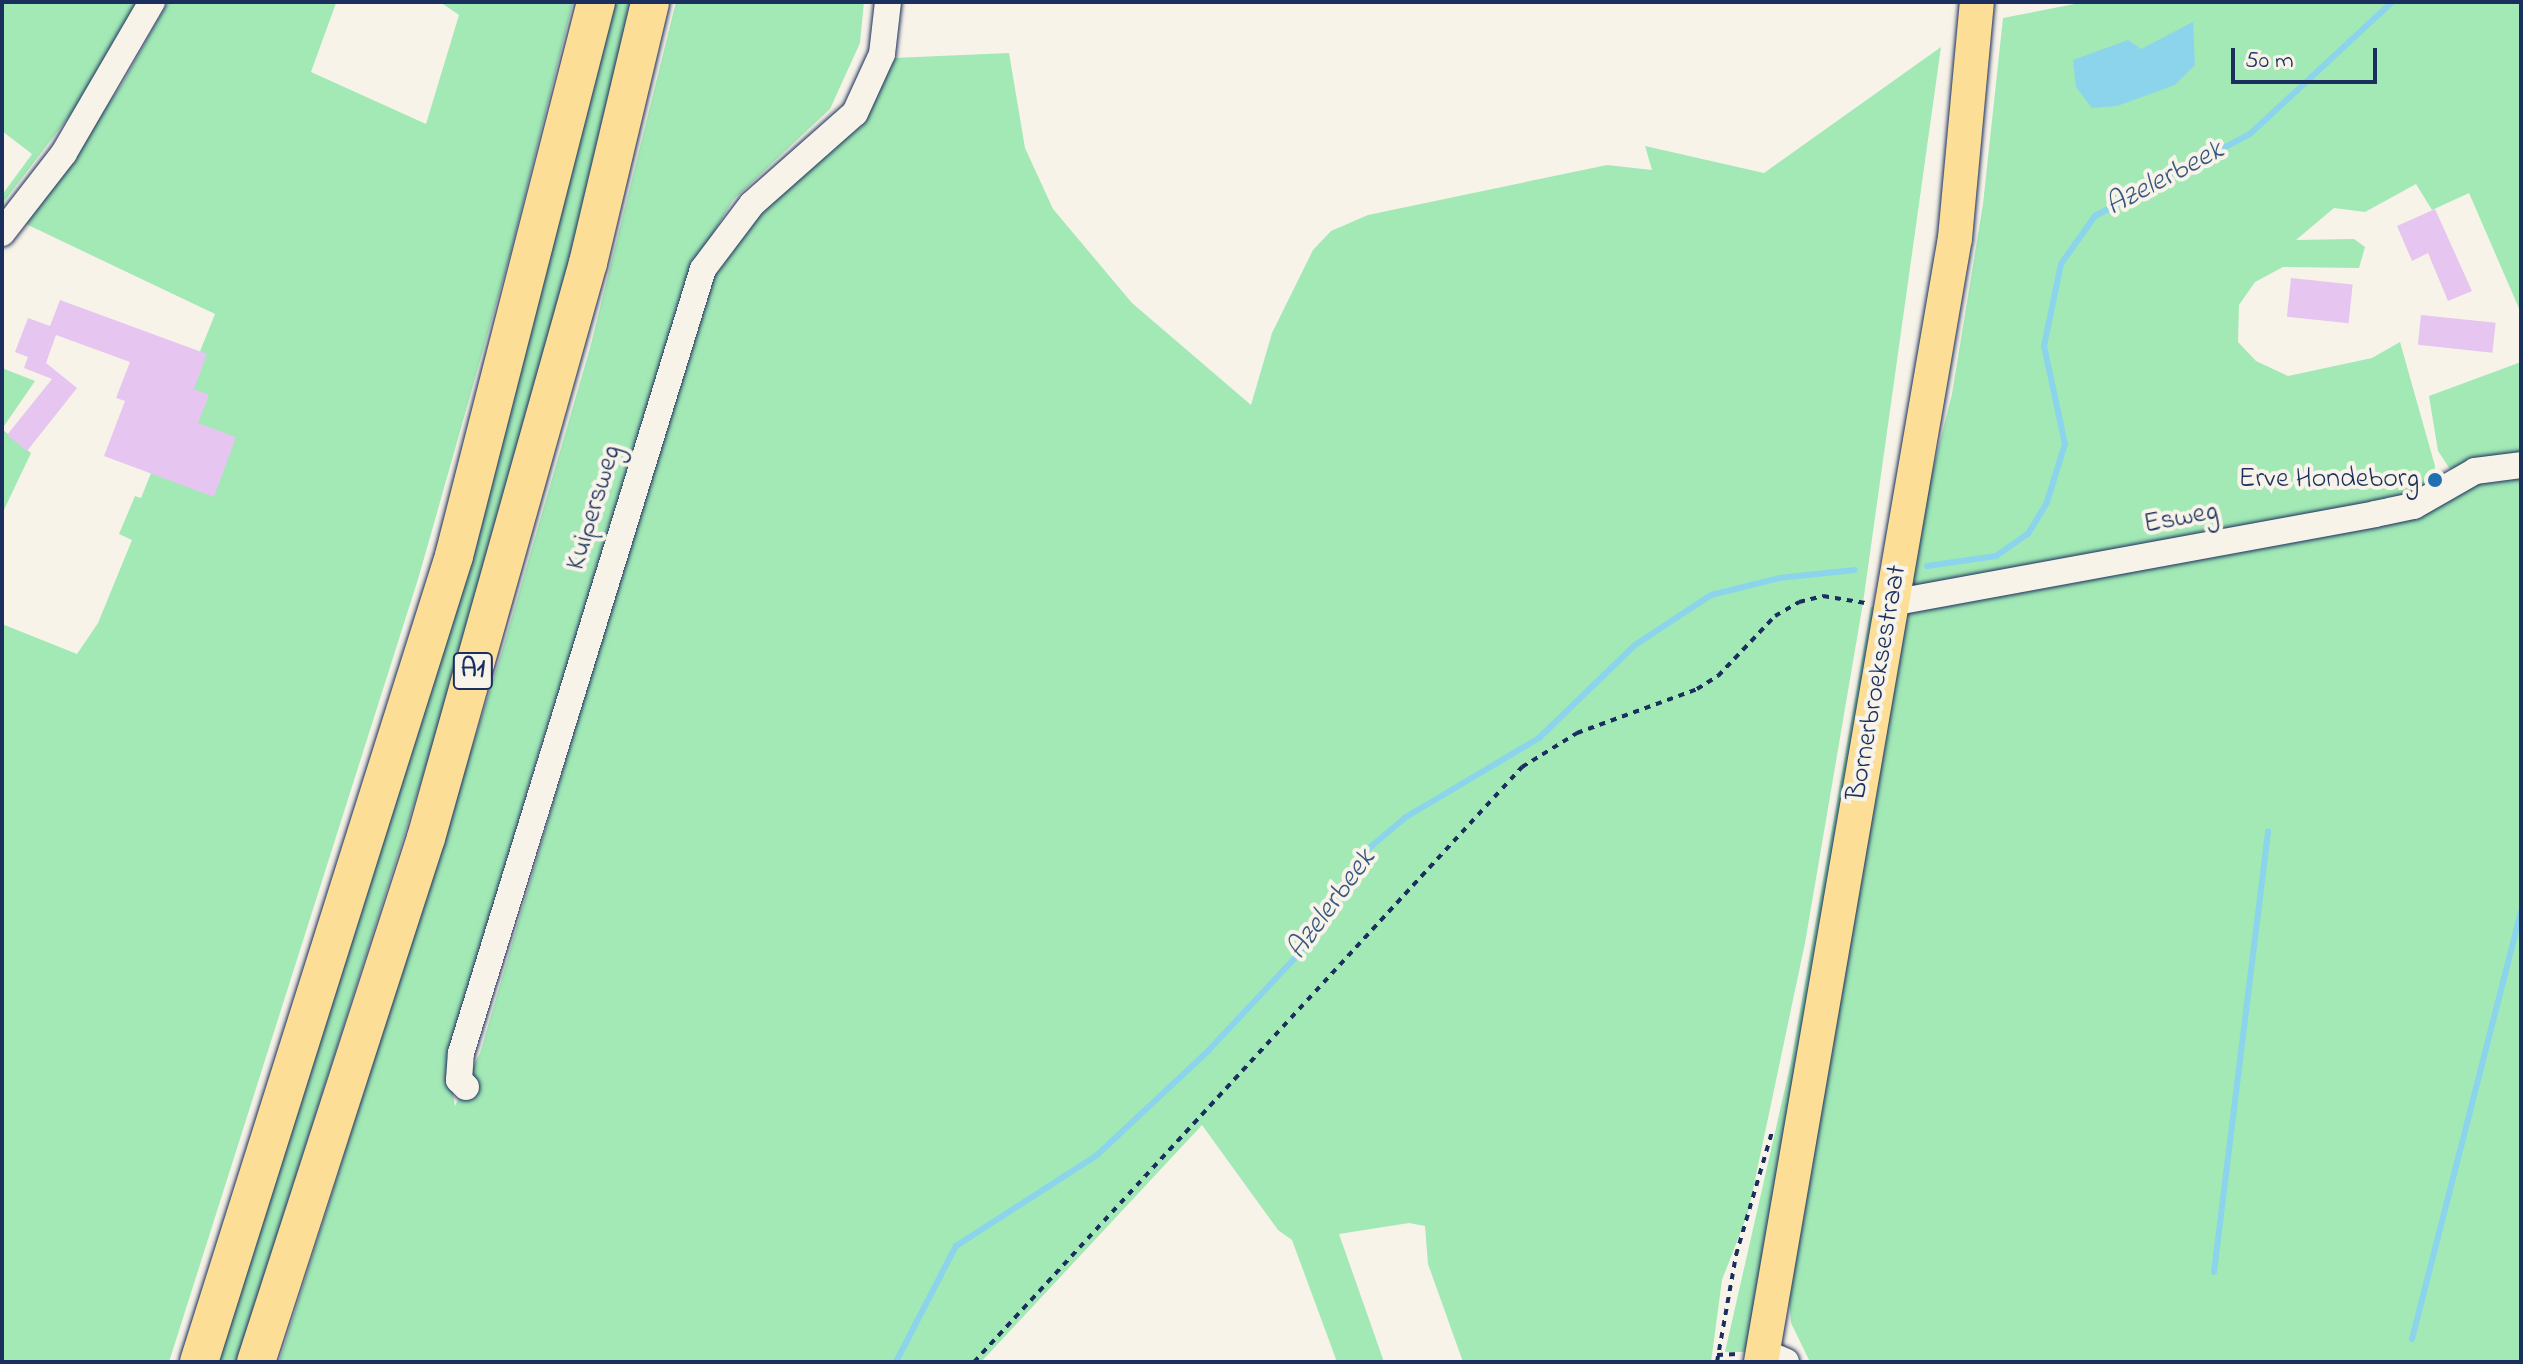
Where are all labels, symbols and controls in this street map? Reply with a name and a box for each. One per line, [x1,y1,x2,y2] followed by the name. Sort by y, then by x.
[2235,32,2381,82] scale bar
[2245,44,2294,79] text: 50 m
[2100,133,2230,225] water label: Azelerbeek
[560,442,630,574] street label: Kuipersweg
[2239,463,2419,497] place label: Erve Hondeborg
[2426,471,2444,489] marker: Erve Hondeborg
[2141,495,2221,543] street label: Esweg
[1841,563,1915,803] street label: Bornerbroeksestraat
[451,649,495,693] road number: A1
[1280,843,1384,967] water label: Azelerbeek

